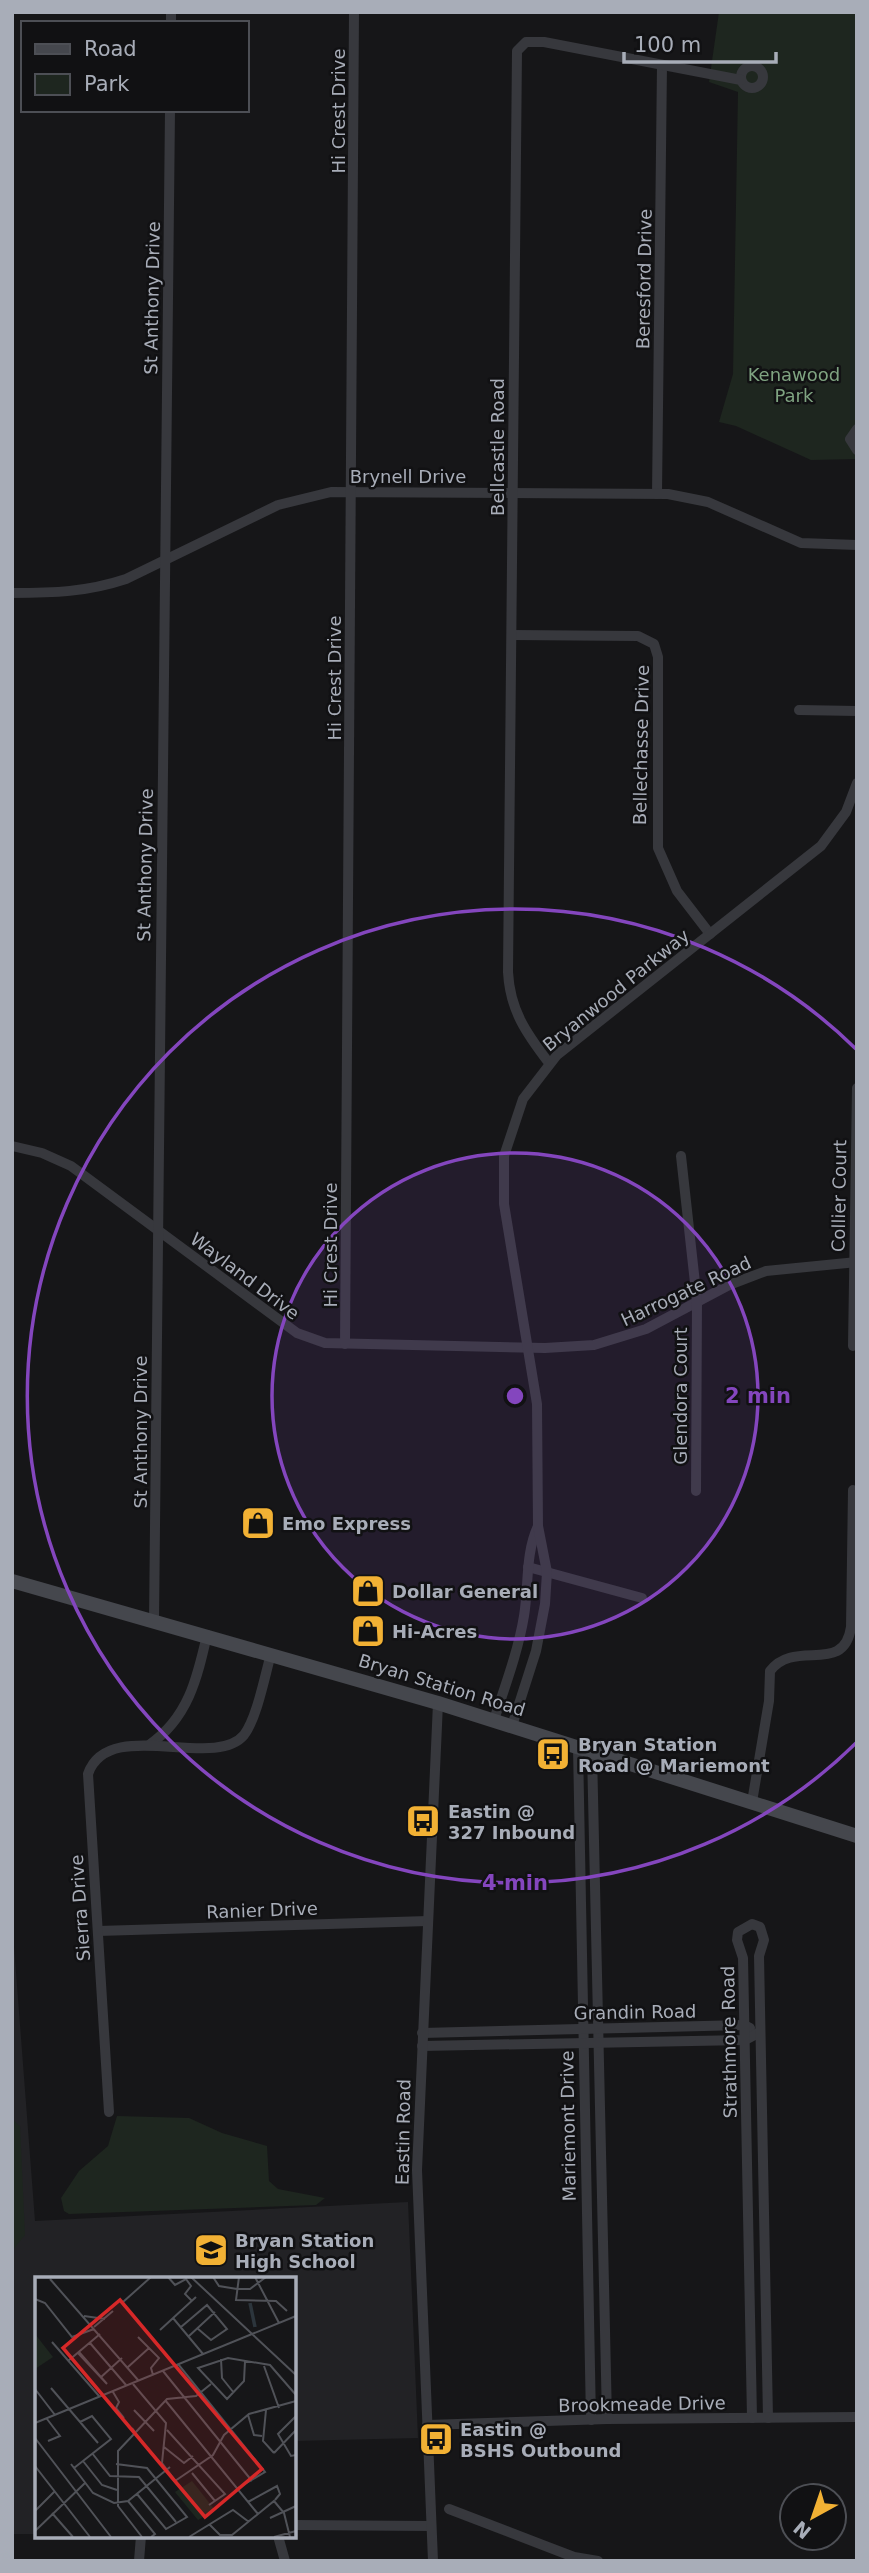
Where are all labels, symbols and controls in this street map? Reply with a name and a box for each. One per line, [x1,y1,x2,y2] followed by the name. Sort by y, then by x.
[21,21,248,112] legend
[624,21,776,65] scale bar
[634,33,701,57] text: 100 m
[84,37,137,61] text: Road
[328,48,349,174] street label: Hi Crest Drive
[84,72,130,96] text: Park
[632,209,656,349] street label: Beresford Drive
[140,221,164,375] street label: St Anthony Drive
[748,364,840,406] park label: Kenawood Park
[487,378,508,516] street label: Bellcastle Road
[350,466,466,487] street label: Brynell Drive
[324,615,345,741] street label: Hi Crest Drive
[629,665,653,825] street label: Bellechasse Drive
[133,788,157,942] street label: St Anthony Drive
[539,924,694,1055] street label: Bryanwood Parkway
[828,1140,850,1252] street label: Collier Court
[320,1182,341,1308] street label: Hi Crest Drive
[186,1228,304,1324] street label: Wayland Drive
[618,1252,754,1330] street label: Harrogate Road
[670,1327,691,1465] street label: Glendora Court
[130,1355,151,1509] street label: St Anthony Drive
[503,1384,527,1408] centre of rings
[725,1384,791,1408] text: 2 min
[239,1504,277,1542] shop icon: Emo Express
[282,1513,411,1534] place label: Emo Express
[349,1572,387,1610] shop icon: Dollar General
[392,1581,538,1602] place label: Dollar General
[349,1612,387,1650] shop icon: Hi-Acres
[392,1621,477,1642] place label: Hi-Acres
[356,1650,528,1720] street label: Bryan Station Road
[578,1734,770,1776] place label: Bryan Station Road @ Mariemont
[534,1735,572,1773] bus stop icon: Bryan Station Road @ Mariemont
[448,1801,575,1843] place label: Eastin @ 327 Inbound
[404,1802,442,1840] bus stop icon: Eastin @ 327 Inbound
[66,1854,94,1962] street label: Sierra Drive
[482,1871,548,1895] text: 4 min
[206,1898,318,1922] street label: Ranier Drive
[717,1965,741,2119] street label: Strathmore Road
[574,2000,696,2024] street label: Grandin Road
[556,2050,580,2202] street label: Mariemont Drive
[392,2079,414,2185] street label: Eastin Road
[235,2230,374,2272] place label: Bryan Station High School
[192,2231,230,2269] school or university icon: Bryan Station High School
[35,2277,296,2538] inset map
[558,2392,726,2416] street label: Brookmeade Drive
[460,2419,621,2461] place label: Eastin @ BSHS Outbound
[417,2420,455,2458] bus stop icon: Eastin @ BSHS Outbound
[778,2482,848,2552] north arrow
[789,2516,815,2544] text: N

